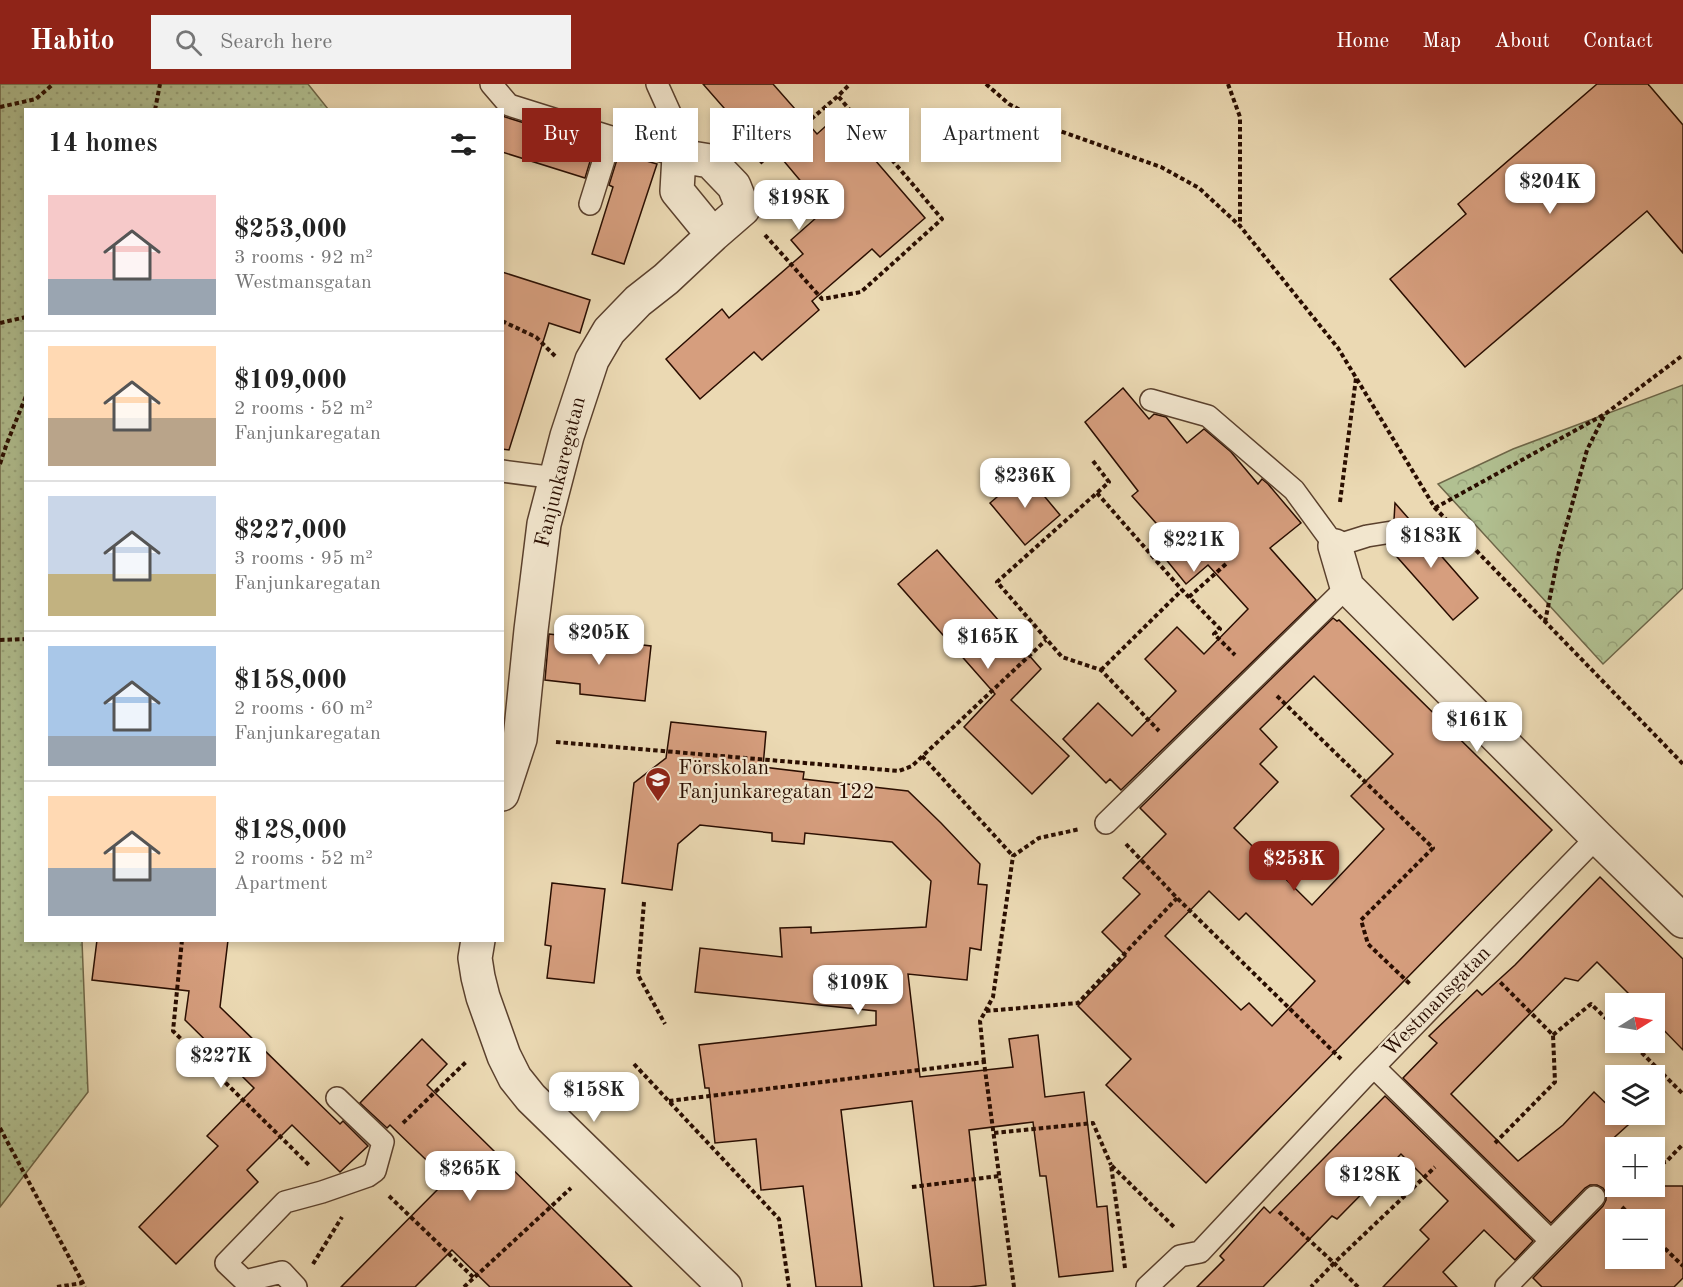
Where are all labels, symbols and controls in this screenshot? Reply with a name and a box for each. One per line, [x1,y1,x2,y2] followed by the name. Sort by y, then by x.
[151,15,571,69] search box
[172,26,205,59] icon: search
[30,28,115,56] text: Habito
[220,31,332,53] text: Search here
[1336,31,1389,52] text: Home
[1422,31,1461,52] text: Map
[1494,31,1550,52] text: About
[1583,31,1653,52] text: Contact
[522,108,601,162] chip: Buy
[613,108,698,162] chip: Rent
[710,108,813,162] chip: Filters
[825,108,909,162] chip: New
[921,108,1061,162] chip: Apartment
[447,128,480,161] icon: filters
[48,131,157,157] text: 14 homes
[1508,164,1592,215] pin: $204K
[1519,173,1581,193] text: $204K
[757,180,841,231] pin: $198K
[768,189,830,209] text: $198K
[234,217,347,243] text: $253,000
[96,219,168,291] icon: home
[234,248,373,268] text: 3 rooms · 92 m²
[234,273,372,293] text: Westmansgatan
[234,368,347,394] text: $109,000
[96,370,168,442] icon: home
[532,395,590,549] street label: Fanjunkaregatan
[234,399,373,419] text: 2 rooms · 52 m²
[234,424,381,444] text: Fanjunkaregatan
[983,458,1067,509] pin: $236K
[994,467,1056,487] text: $236K
[234,518,347,544] text: $227,000
[1389,518,1473,569] pin: $183K
[96,520,168,592] icon: home
[1152,522,1236,573] pin: $221K
[1400,527,1462,547] text: $183K
[1163,531,1225,551] text: $221K
[234,549,373,569] text: 3 rooms · 95 m²
[234,574,381,594] text: Fanjunkaregatan
[557,615,641,666] pin: $205K
[946,619,1030,670] pin: $165K
[568,624,630,644] text: $205K
[957,628,1019,648] text: $165K
[234,668,347,694] text: $158,000
[96,670,168,742] icon: home
[234,699,373,719] text: 2 rooms · 60 m²
[1435,702,1519,753] pin: $161K
[1446,711,1508,731] text: $161K
[234,724,381,744] text: Fanjunkaregatan
[678,758,875,803] place label: Förskolan Fanjunkaregatan 122
[643,765,673,803] school or university icon: Förskolan Fanjunkaregatan 122
[234,818,347,844] text: $128,000
[96,820,168,892] icon: home
[1252,841,1336,892] pin: $253K
[234,849,373,869] text: 2 rooms · 52 m²
[1263,850,1325,870] text: $253K
[234,874,328,894] text: Apartment
[1379,943,1495,1061] street label: Westmansgatan
[816,965,900,1016] pin: $109K
[827,974,889,994] text: $109K
[1605,993,1665,1053] north arrow
[1605,993,1665,1269] map controls
[179,1038,263,1089] pin: $227K
[190,1047,252,1067] text: $227K
[1605,1065,1665,1125] button: layers
[552,1072,636,1123] pin: $158K
[563,1081,625,1101] text: $158K
[1605,1137,1665,1197] button: +
[428,1151,512,1202] pin: $265K
[1328,1157,1412,1208] pin: $128K
[439,1160,501,1180] text: $265K
[1339,1166,1401,1186] text: $128K
[1605,1209,1665,1269] button: −

